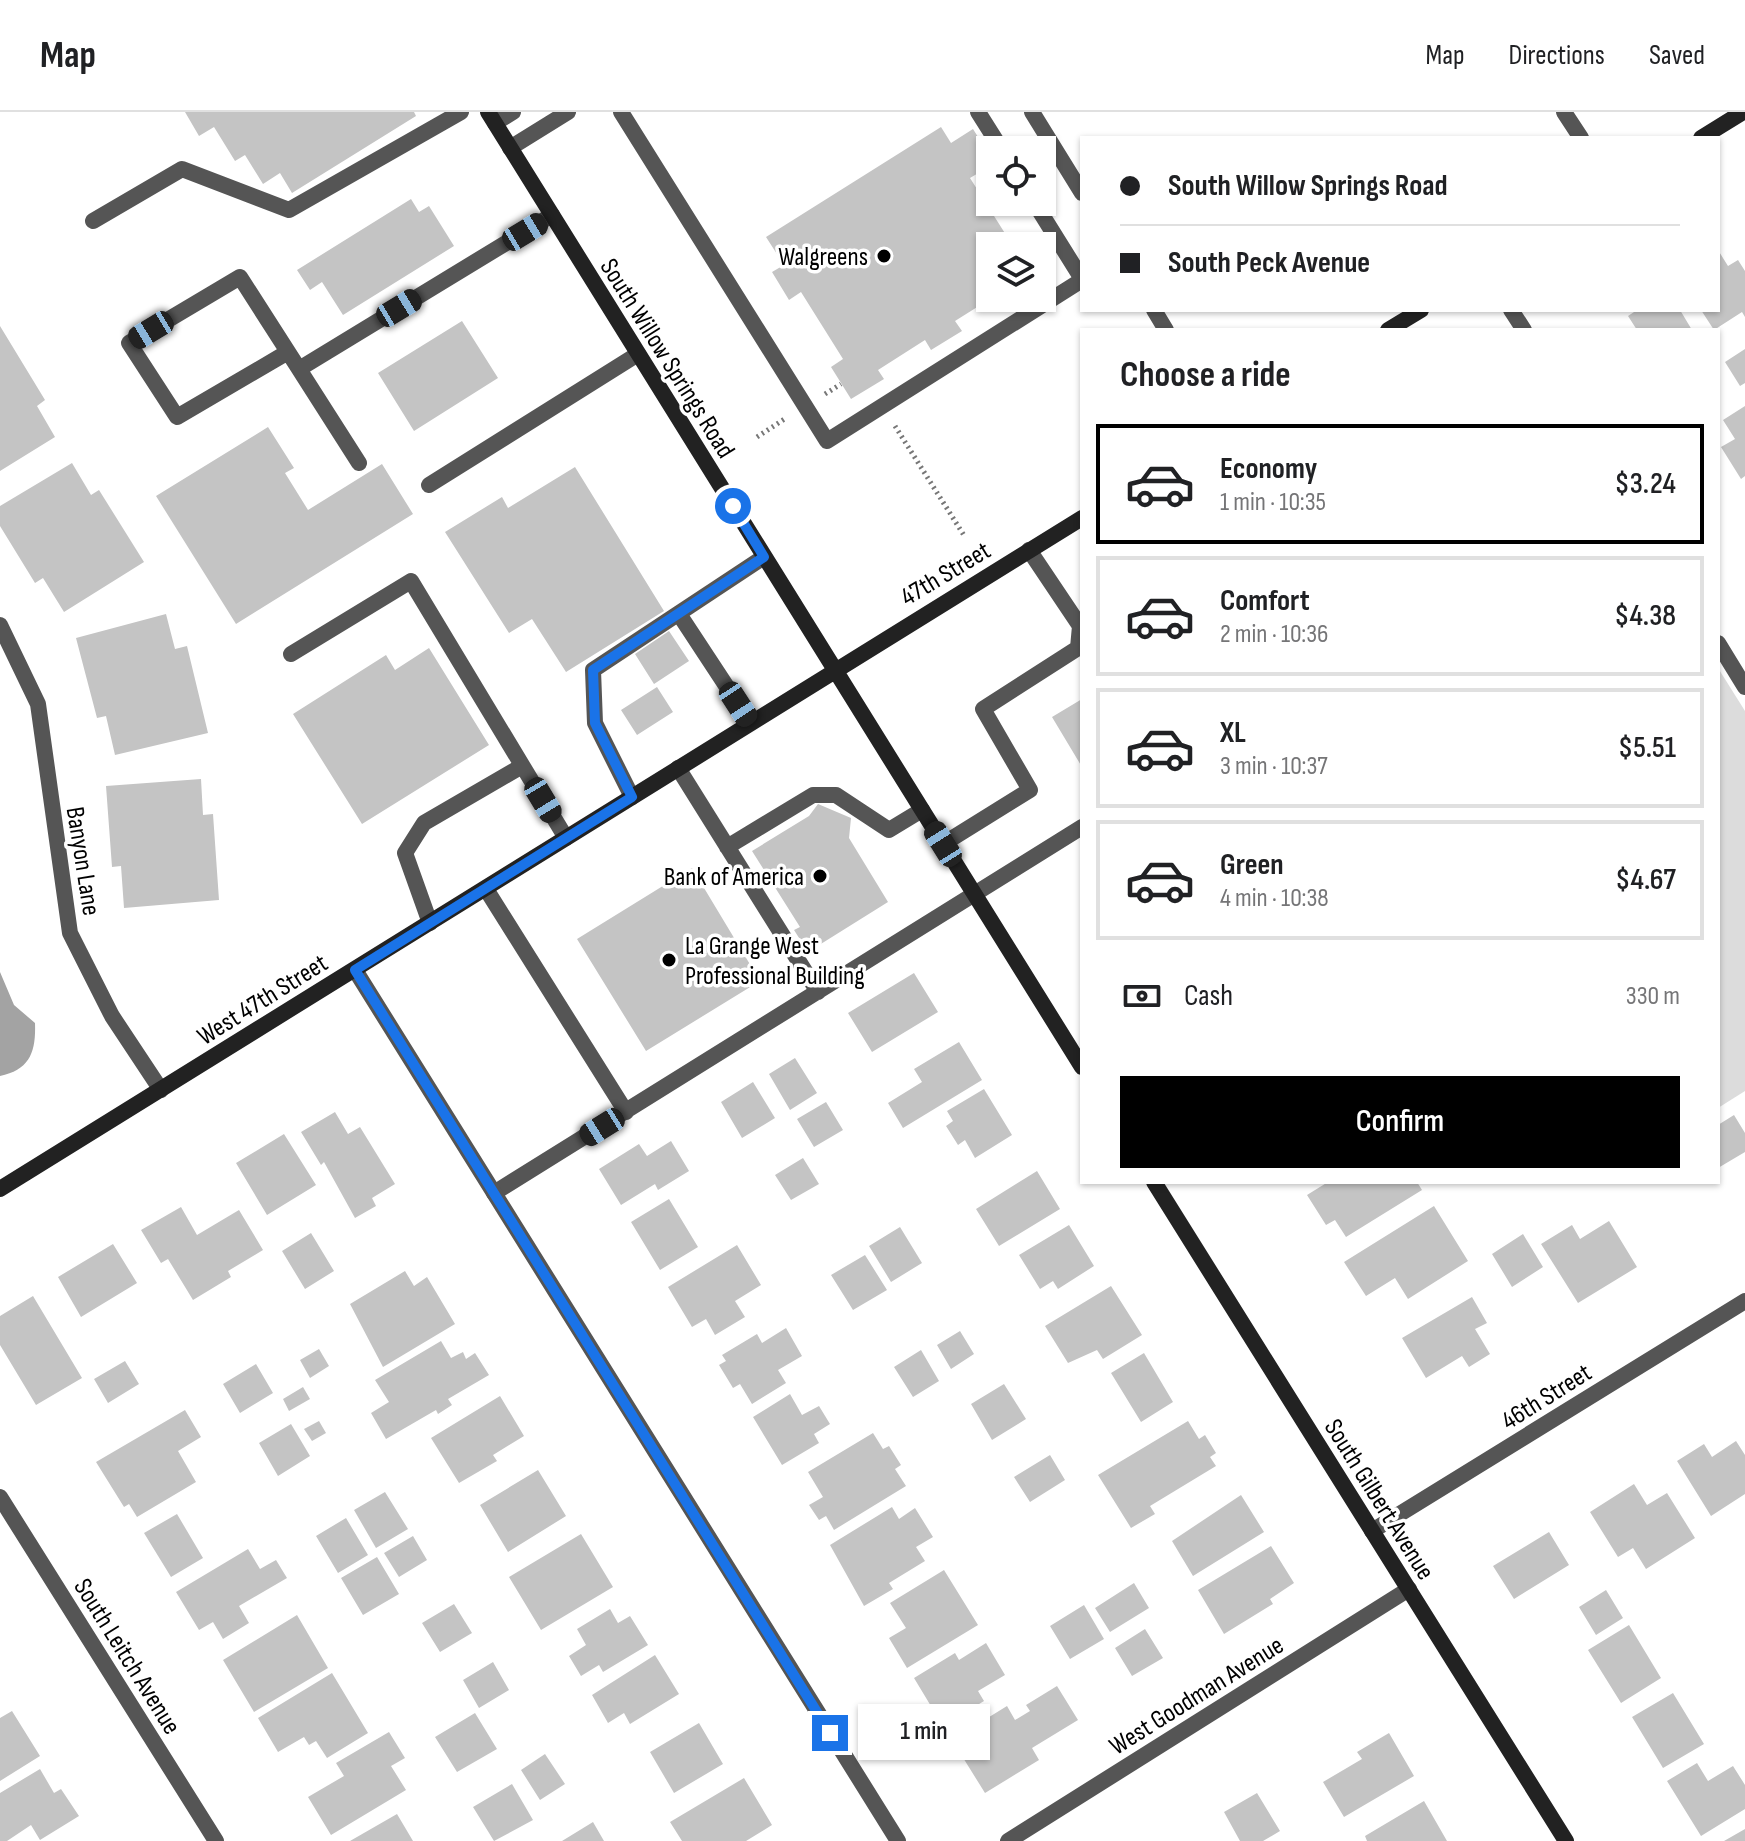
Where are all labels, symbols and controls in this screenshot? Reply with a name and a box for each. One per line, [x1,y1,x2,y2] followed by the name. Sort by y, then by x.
[40,33,96,78] text: Map
[1426,39,1465,72] text: Map
[1509,39,1605,72] text: Directions
[1649,39,1705,72] text: Saved
[976,136,1056,312] map controls
[976,136,1056,216] button: locate
[1168,168,1448,204] text: South Willow Springs Road
[498,209,552,255] car
[976,232,1056,312] button: layers
[778,242,868,273] place label: Walgreens
[1168,245,1370,281] text: South Peck Avenue
[875,247,893,265] marker: Walgreens
[593,253,741,464] street label: South Willow Springs Road
[372,285,426,331] car
[124,307,178,353] car
[1120,354,1291,397] text: Choose a ride
[1124,448,1196,520] icon: car
[1220,451,1317,487] text: Economy
[1615,466,1676,502] text: $3.24
[1220,487,1326,518] text: 1 min · 10:35
[715,488,751,524] route start
[895,535,996,613] street label: 47th Street
[1124,580,1196,652] icon: car
[1220,583,1310,619] text: Comfort
[1614,598,1676,634] text: $4.38
[1220,619,1329,650] text: 2 min · 10:36
[715,677,761,731] car
[1124,712,1196,784] icon: car
[1220,715,1246,751] text: XL
[1618,730,1676,766] text: $5.51
[1220,751,1328,782] text: 3 min · 10:37
[520,773,566,827] car
[59,805,106,918] street label: Banyon Lane
[920,817,966,871] car
[1124,844,1196,916] icon: car
[1220,847,1284,883] text: Green
[664,862,804,893] place label: Bank of America
[1615,862,1676,898] text: $4.67
[811,867,829,885] marker: Bank of America
[1220,883,1329,914] text: 4 min · 10:38
[685,931,865,992] place label: La Grange West Professional Building
[192,948,334,1053] street label: West 47th Street
[660,951,678,969] marker: La Grange West Professional Building
[1120,974,1164,1018] icon: cash
[1184,978,1233,1014] text: Cash
[1626,981,1680,1012] text: 330 m
[1120,1076,1680,1168] button: Confirm
[575,1104,629,1150] car
[1496,1358,1598,1437] street label: 46th Street
[1317,1414,1440,1586] street label: South Gilbert Avenue
[67,1573,187,1740] street label: South Leitch Avenue
[1104,1630,1290,1762] street label: West Goodman Avenue
[858,1705,990,1761] callout: 1 min
[812,1715,848,1751] route end
[900,1716,948,1747] text: 1 min

